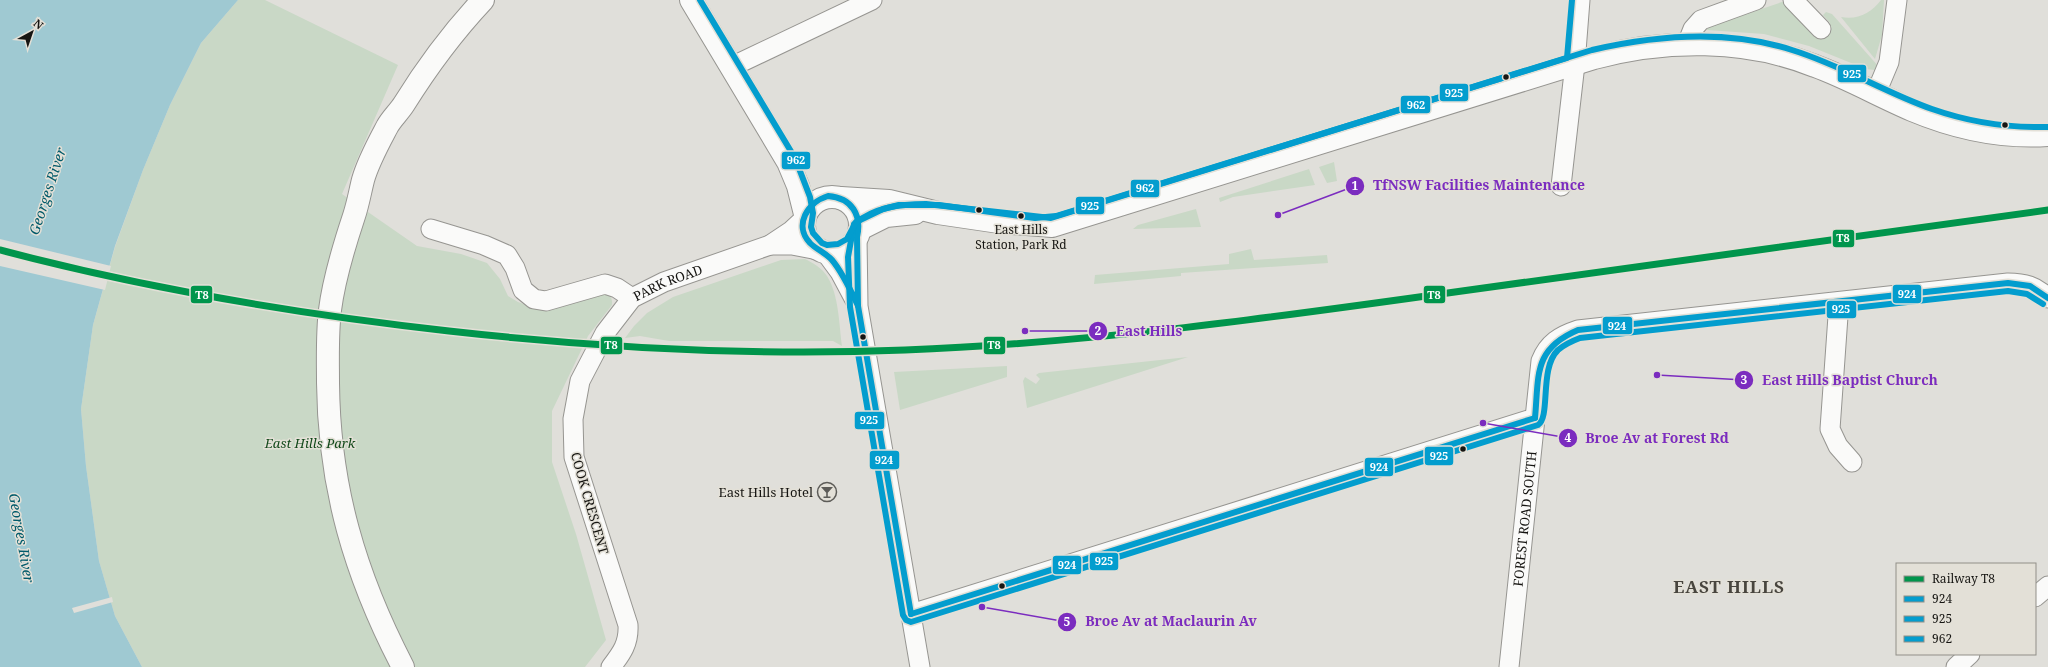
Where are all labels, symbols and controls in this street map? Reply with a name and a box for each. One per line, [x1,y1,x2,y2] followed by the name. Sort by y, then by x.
[12,12,52,52] north arrow
[31,15,47,33] text: N
[1837,64,1867,83] line badge: 925
[1843,66,1861,81] text: 925
[1501,72,1511,82] unlabelled marker
[1439,83,1469,102] line badge: 925
[1445,85,1463,100] text: 925
[1400,95,1431,114] line badge: 962
[1407,97,1425,112] text: 962
[2000,120,2010,130] unlabelled marker
[24,145,70,237] water label: Georges River
[781,151,811,170] line badge: 962
[787,152,805,167] text: 962
[1345,173,1593,199] callout: TfNSW Facilities Maintenance
[1373,175,1585,194] text: TfNSW Facilities Maintenance
[1352,177,1359,194] text: 1
[1130,179,1160,198] line badge: 962
[1136,180,1154,195] text: 962
[1075,196,1105,215] line badge: 925
[1081,198,1099,213] text: 925
[974,205,984,215] unlabelled marker
[1016,211,1026,221] marker: East Hills Station, Park Rd
[975,221,1067,253] place label: East Hills Station, Park Rd
[1832,229,1855,248] line badge: T8
[1836,230,1850,245] text: T8
[630,260,705,305] street label: PARK ROAD
[1892,284,1922,304] line badge: 924
[190,285,213,304] line badge: T8
[1423,285,1446,304] line badge: T8
[1898,286,1916,301] text: 924
[195,287,209,302] text: T8
[1427,287,1441,302] text: T8
[1826,300,1857,319] line badge: 925
[1832,301,1850,316] text: 925
[1602,316,1633,335] line badge: 924
[1088,318,1191,344] callout: East Hills
[1608,318,1626,333] text: 924
[1116,321,1183,340] text: East Hills
[1095,322,1102,339] text: 2
[858,332,868,342] unlabelled marker
[600,336,623,355] line badge: T8
[983,336,1006,355] line badge: T8
[604,337,618,352] text: T8
[987,337,1001,352] text: T8
[1734,367,1946,393] callout: East Hills Baptist Church
[1762,370,1938,389] text: East Hills Baptist Church
[1741,371,1748,388] text: 3
[854,411,885,430] line badge: 925
[860,412,878,427] text: 925
[1558,425,1737,451] callout: Broe Av at Forest Rd
[1585,428,1729,447] text: Broe Av at Forest Rd
[1565,429,1572,446] text: 4
[264,434,356,452] park label: East Hills Park
[1458,444,1468,454] unlabelled marker
[1424,446,1454,466] line badge: 925
[1430,448,1448,463] text: 925
[567,450,613,556] street label: COOK CRESCENT
[869,450,900,470] line badge: 924
[1508,450,1541,587] street label: FOREST ROAD SOUTH
[875,452,893,467] text: 924
[1364,457,1394,477] line badge: 924
[1370,459,1388,474] text: 924
[816,481,838,503] bar icon: East Hills Hotel
[719,483,813,501] place label: East Hills Hotel
[5,492,39,585] water label: Georges River
[1089,552,1119,571] line badge: 925
[1095,553,1113,568] text: 925
[1052,555,1082,575] line badge: 924
[1058,557,1076,572] text: 924
[1896,563,2036,655] legend
[1932,570,1995,587] text: Railway T8
[1673,575,1785,598] district label: EAST HILLS
[997,581,1007,591] unlabelled marker
[1932,590,1952,607] text: 924
[1057,609,1265,635] callout: Broe Av at Maclaurin Av
[1932,610,1952,627] text: 925
[1085,611,1257,630] text: Broe Av at Maclaurin Av
[1064,613,1071,630] text: 5
[1932,630,1952,647] text: 962

